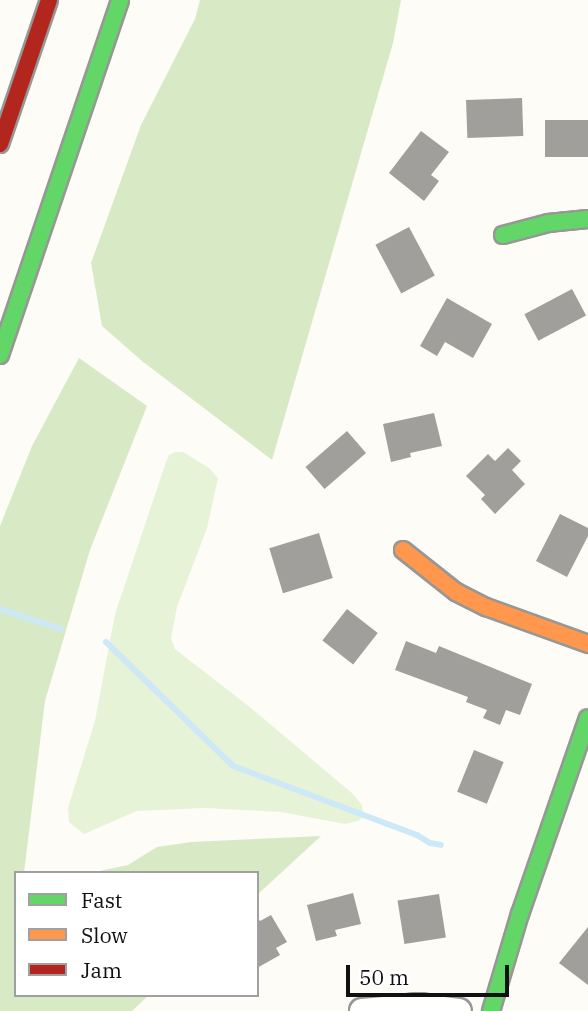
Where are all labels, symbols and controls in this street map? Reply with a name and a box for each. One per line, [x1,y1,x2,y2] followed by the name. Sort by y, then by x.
[14,871,259,997] legend
[81,886,122,914] text: Fast
[81,921,128,949] text: Slow
[350,951,513,995] scale bar
[81,956,122,984] text: Jam
[359,963,409,991] text: 50 m

